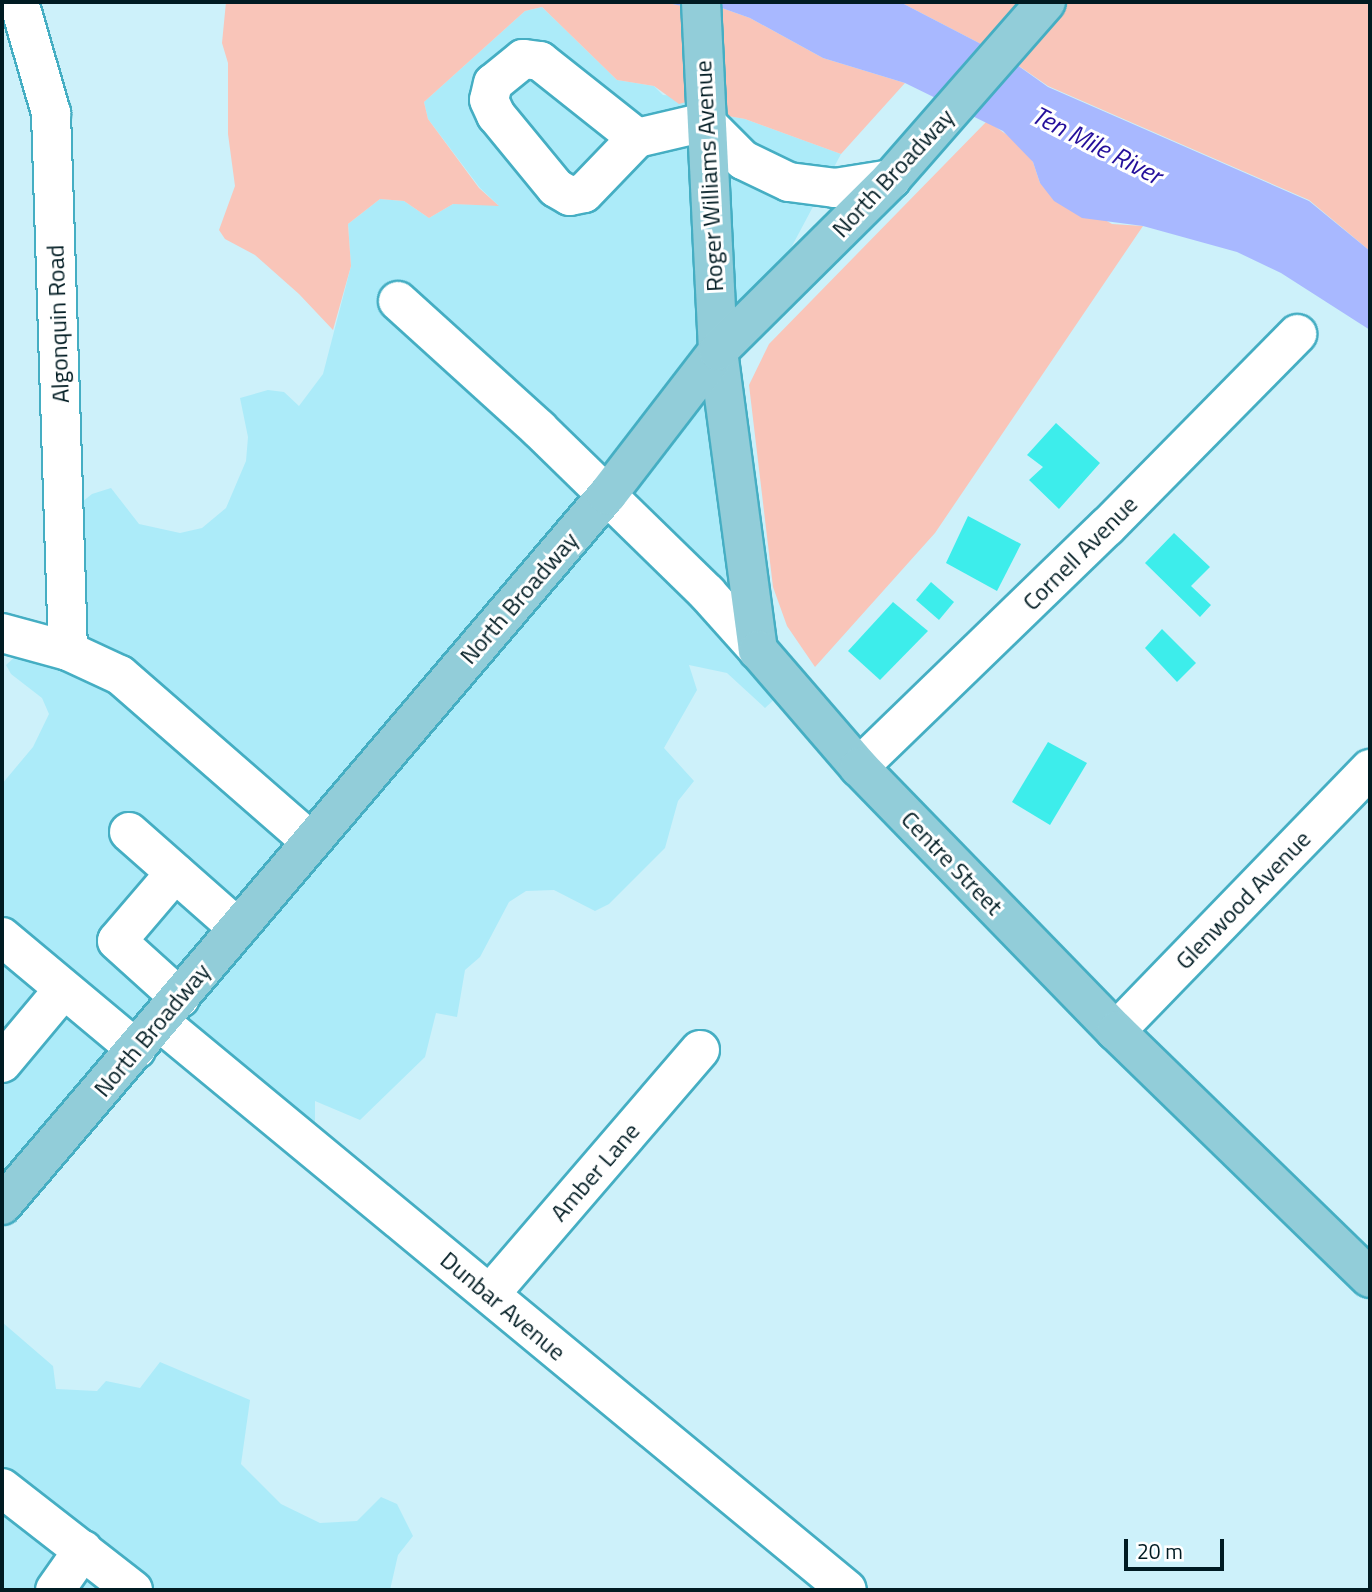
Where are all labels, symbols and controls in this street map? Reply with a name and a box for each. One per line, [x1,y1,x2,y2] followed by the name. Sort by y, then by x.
[689,60,729,292] street label: Roger Williams Avenue
[1027,99,1167,191] water label: Ten Mile River
[826,103,960,243] street label: North Broadway
[41,244,75,404] street label: Algonquin Road
[1017,490,1143,616] street label: Cornell Avenue
[454,526,584,670] street label: North Broadway
[895,805,1009,921] street label: Centre Street
[1170,825,1316,975] street label: Glenwood Avenue
[88,957,216,1103] street label: North Broadway
[544,1117,646,1227] street label: Amber Lane
[435,1245,571,1367] street label: Dunbar Avenue
[1127,1526,1227,1570] scale bar
[1137,1535,1183,1567] text: 20 m

